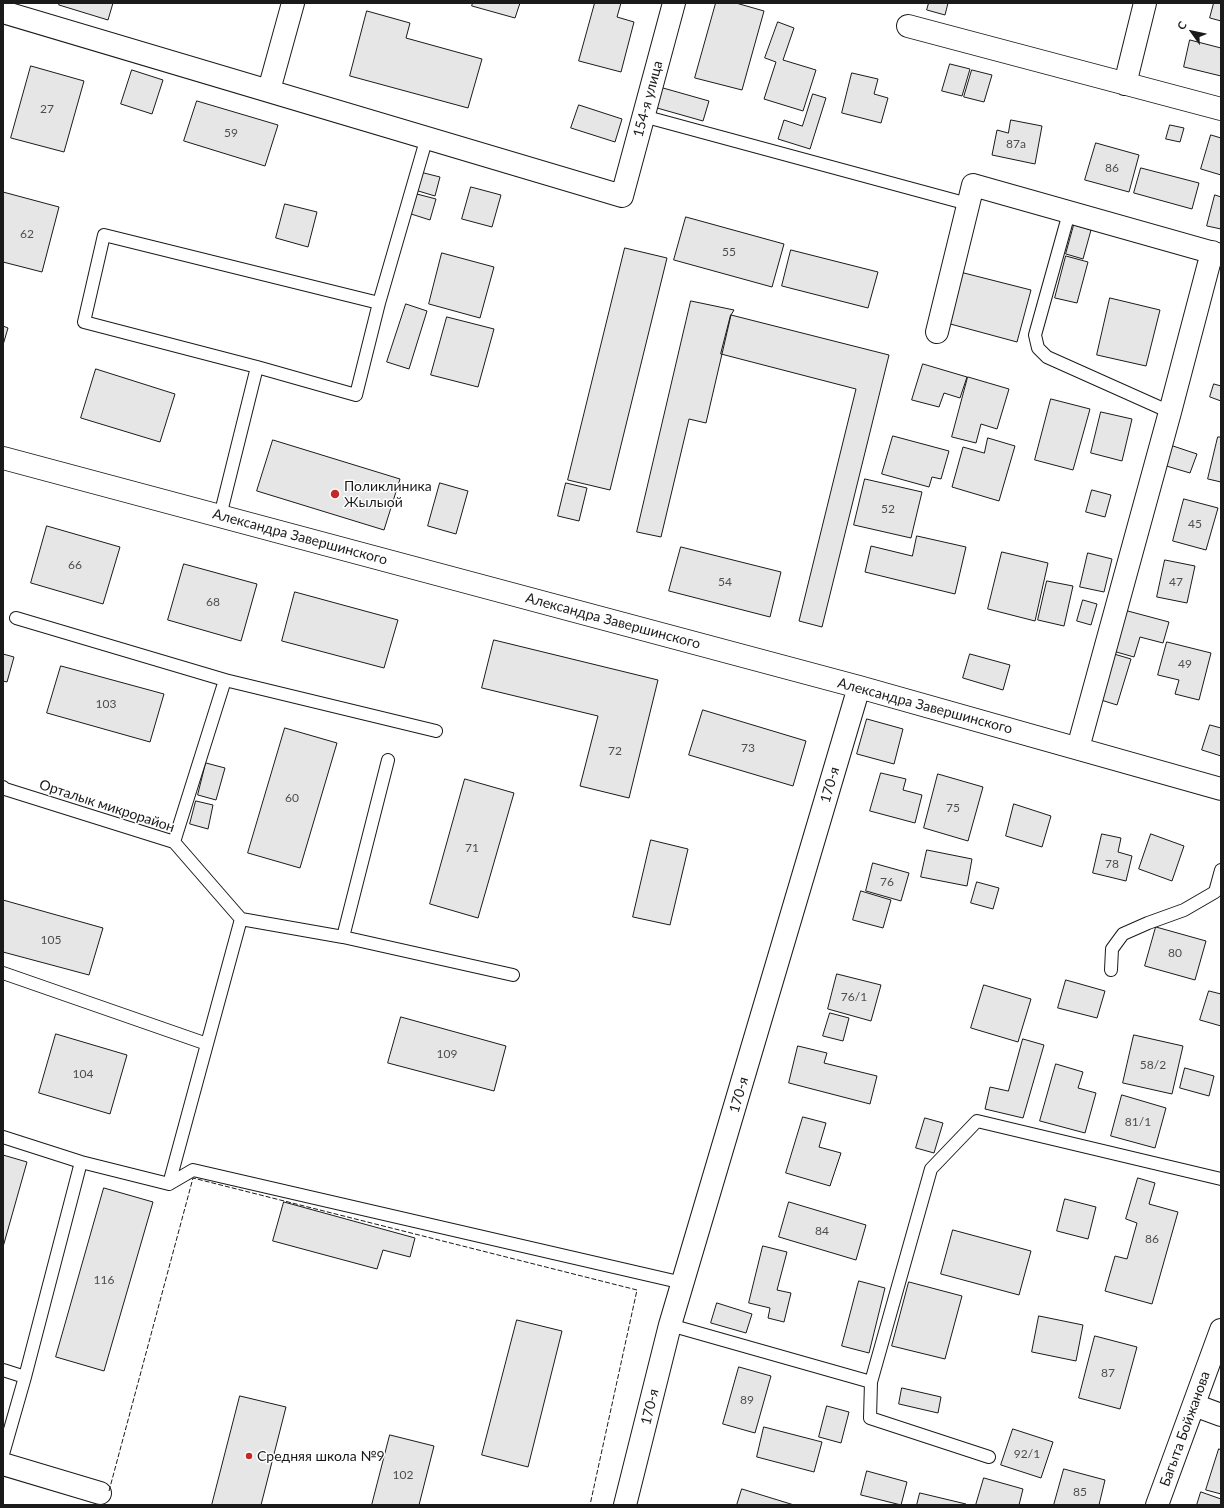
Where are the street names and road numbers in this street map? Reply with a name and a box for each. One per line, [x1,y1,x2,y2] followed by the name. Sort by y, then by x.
[630,59,666,139] street label: 154-я улица
[211,506,389,568] street label: Александра Завершинского
[524,590,702,652] street label: Александра Завершинского
[836,675,1014,737] street label: Александра Завершинского
[817,765,843,805] street label: 170-я
[37,776,177,836] street label: Орталык микрорайон
[726,1075,752,1115] street label: 170-я
[1156,1369,1214,1489] street label: Багыта Бойжанова
[637,1387,663,1427] street label: 170-я

